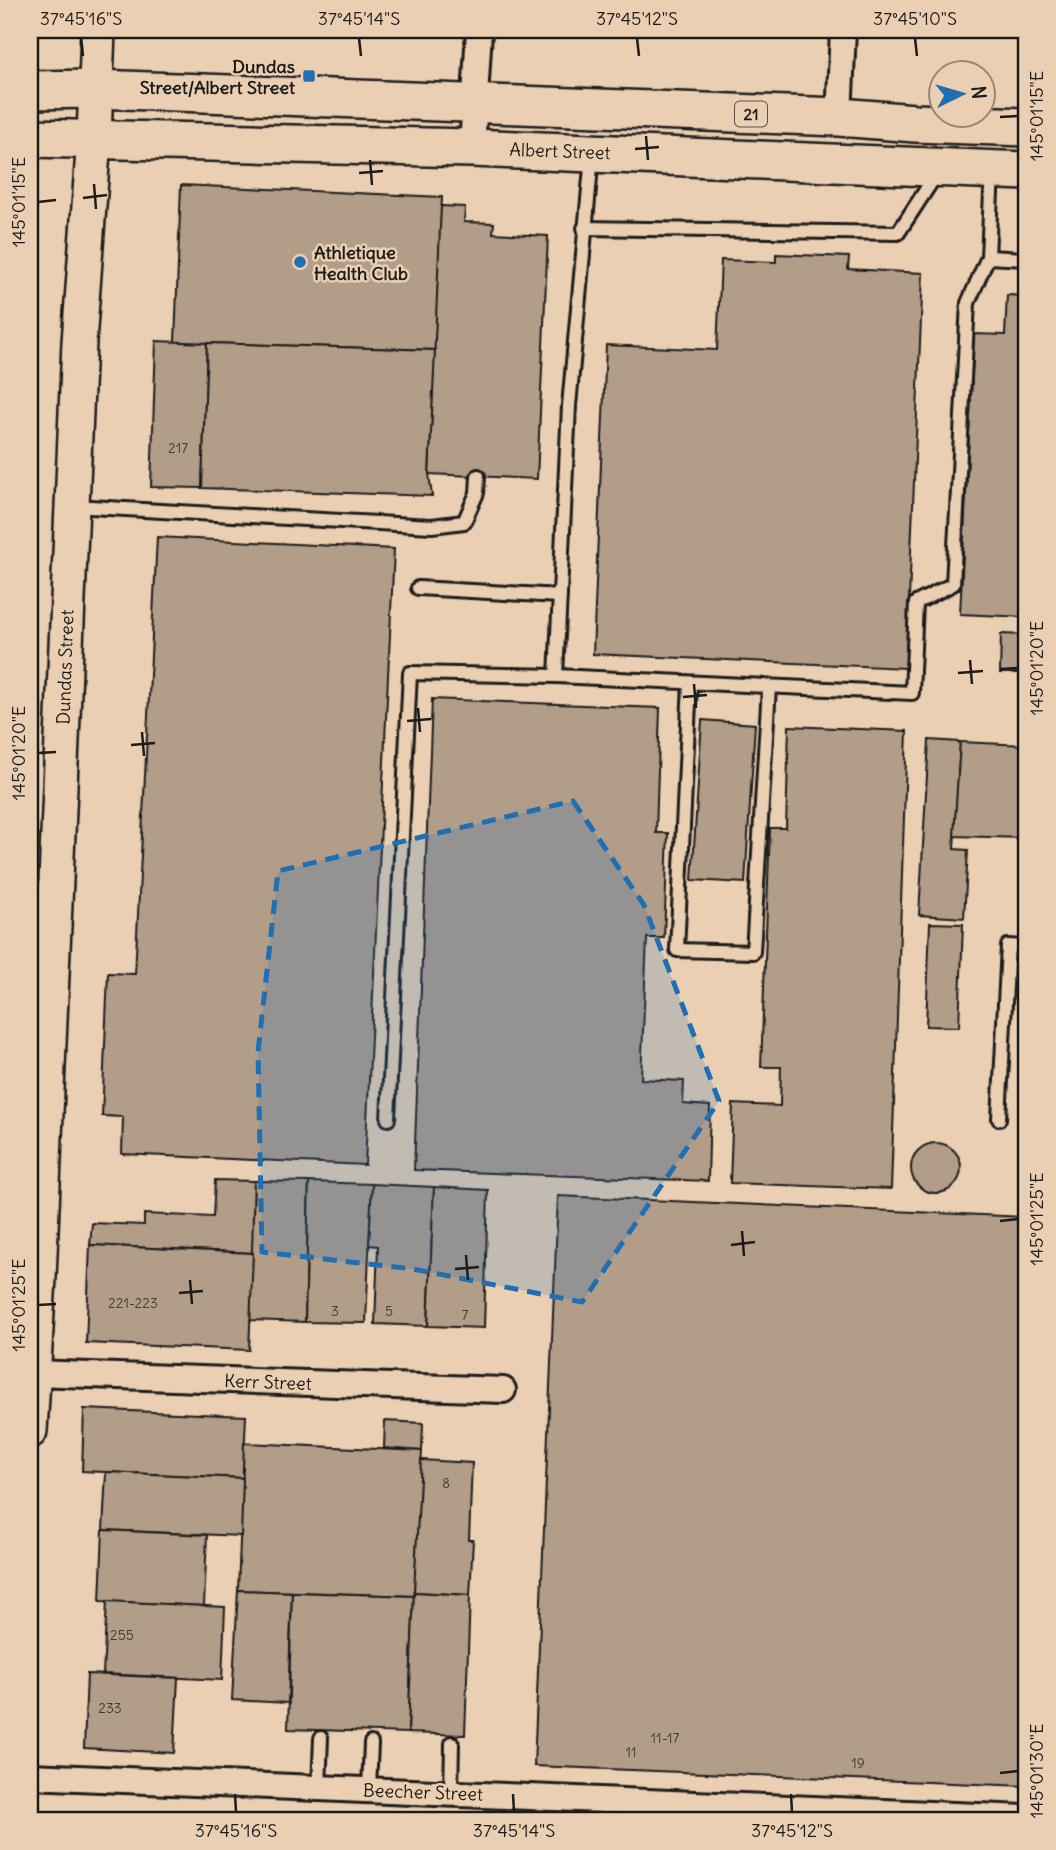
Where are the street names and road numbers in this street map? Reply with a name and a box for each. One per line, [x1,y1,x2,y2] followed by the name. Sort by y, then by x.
[735,102,767,126] road number: 21
[509,138,611,164] street label: Albert Street
[51,609,79,725] street label: Dundas Street
[224,1369,312,1395] street label: Kerr Street
[363,1778,483,1806] street label: Beecher Street

